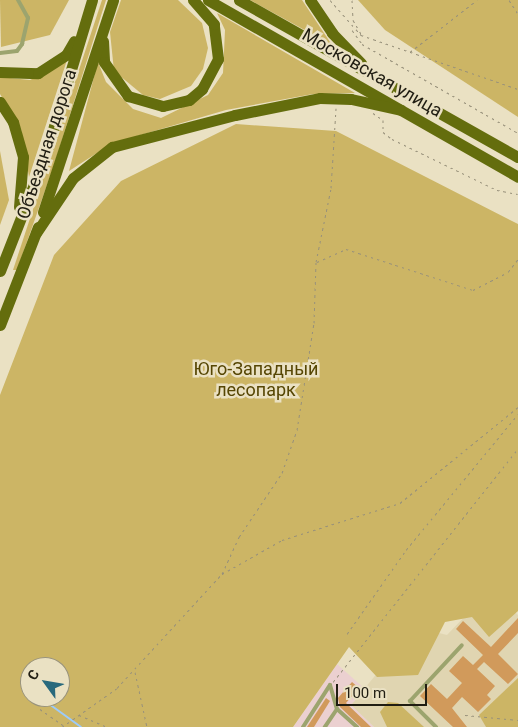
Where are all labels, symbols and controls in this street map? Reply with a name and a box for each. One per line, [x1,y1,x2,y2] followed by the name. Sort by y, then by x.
[298,24,446,122] street label: Московская улица
[13,66,81,222] street label: Объездная дорога
[194,359,318,402] park label: Юго-Западный лесопарк
[20,657,70,707] north arrow
[24,666,42,683] text: С
[338,674,429,706] scale bar
[344,684,386,702] text: 100 m

